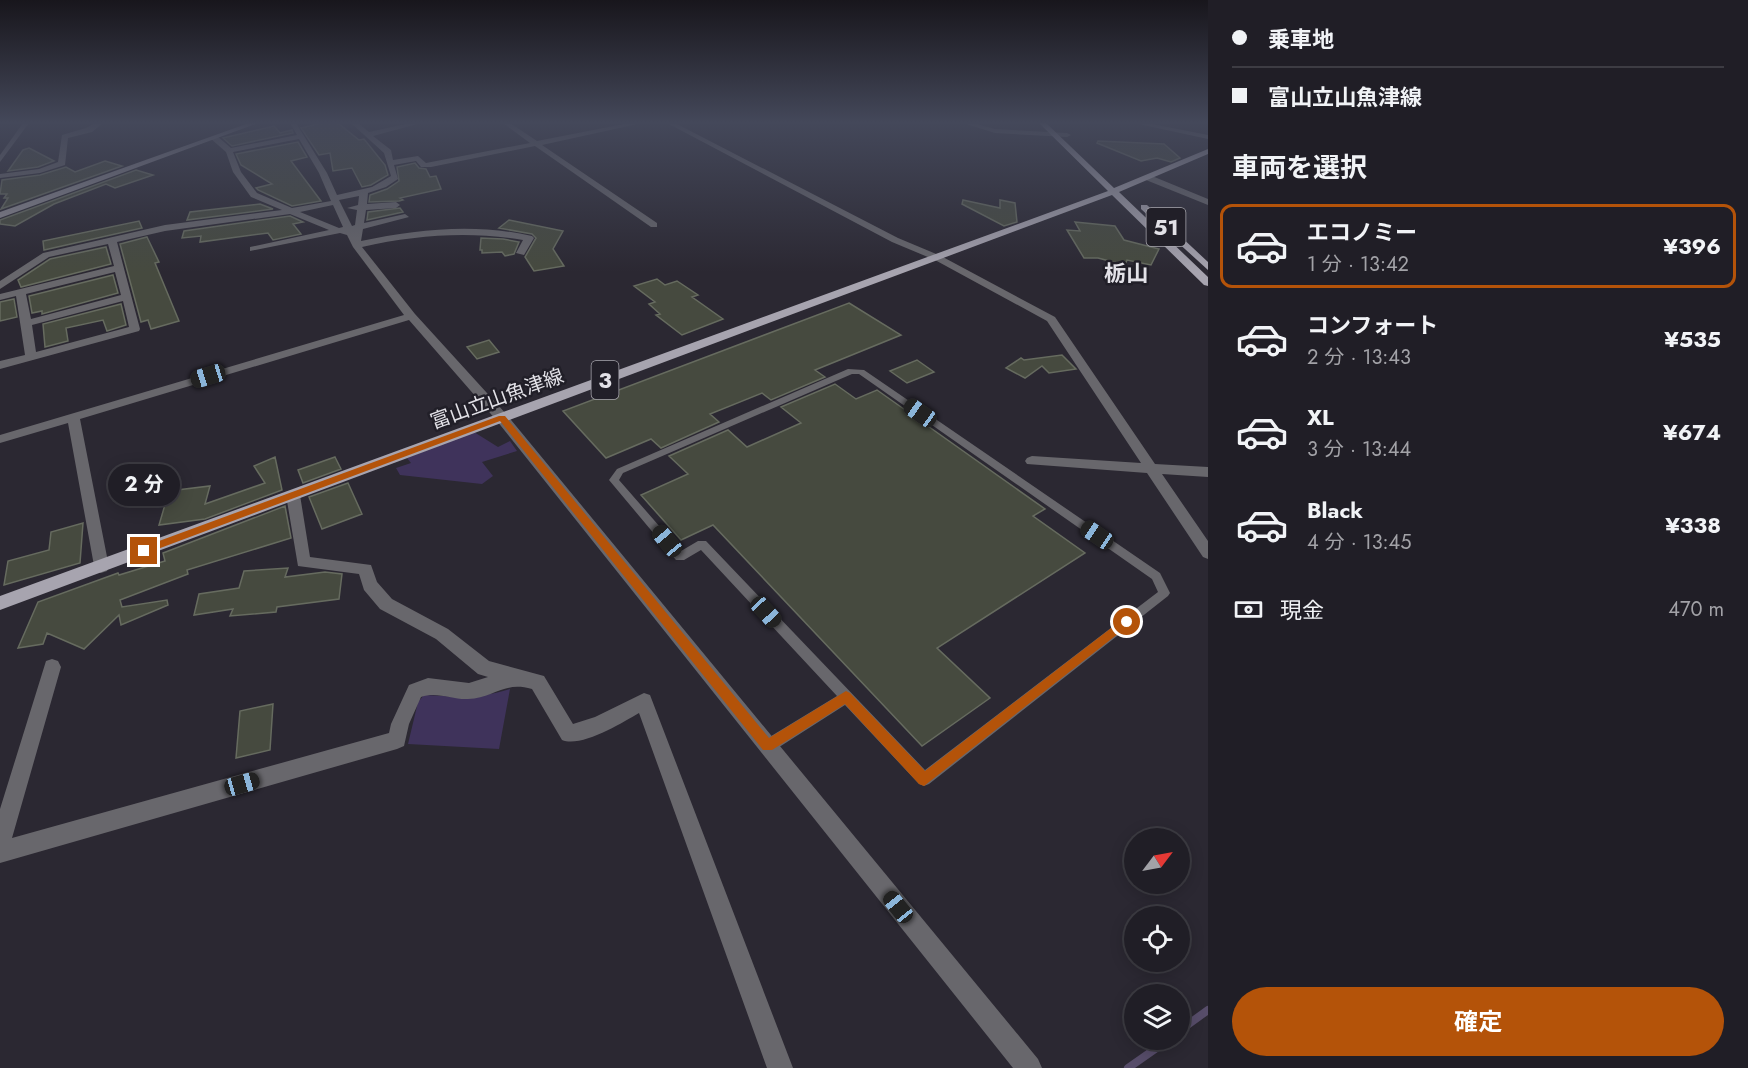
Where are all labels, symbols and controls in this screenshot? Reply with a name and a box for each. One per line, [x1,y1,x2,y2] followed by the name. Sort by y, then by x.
[1268,23,1334,55] text: 乗車地
[1268,81,1422,113] text: 富山立山魚津線
[1232,148,1367,187] text: 車両を選択
[1146,208,1186,246] road number: 51
[1307,216,1417,248] text: エコノミー
[1235,219,1289,273] icon: car
[1663,230,1721,262] text: ¥396
[1307,250,1409,279] text: 1 分 · 13:42
[1104,257,1148,289] district label: 栃山
[1307,309,1438,341] text: コンフォート
[1235,312,1289,366] icon: car
[1664,323,1721,355] text: ¥535
[1307,343,1411,372] text: 2 分 · 13:43
[426,361,568,437] street label: 富山立山魚津線
[592,361,618,399] road number: 3
[188,362,228,390] car
[900,395,940,431] car
[1307,401,1334,433] text: XL
[1235,405,1289,459] icon: car
[1663,416,1721,448] text: ¥674
[1307,435,1411,464] text: 3 分 · 13:44
[108,464,180,506] callout: 2 分
[124,470,164,499] text: 2 分
[1307,494,1363,526] text: Black
[1235,498,1289,552] icon: car
[1665,509,1721,541] text: ¥338
[1077,517,1117,553] car
[649,521,685,561] car
[1307,528,1412,557] text: 4 分 · 13:45
[130,537,157,564] route end
[747,593,785,631] car
[1232,593,1265,626] icon: cash
[1280,594,1324,626] text: 現金
[1668,595,1724,624] text: 470 m
[1113,608,1140,635] route start
[222,770,262,798] car
[1124,828,1190,894] north arrow
[1124,828,1190,1050] map controls
[880,887,916,927] car
[1124,906,1190,972] button: locate
[1124,984,1190,1050] button: layers
[1232,987,1724,1056] button: 確定

